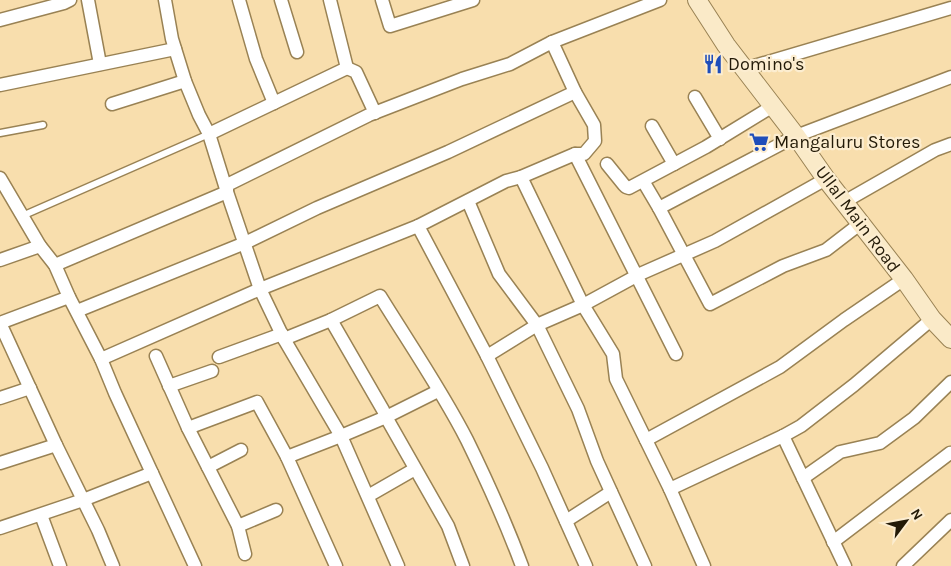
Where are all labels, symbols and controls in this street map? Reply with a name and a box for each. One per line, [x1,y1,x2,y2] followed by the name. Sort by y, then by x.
[702,53,724,75] restaurant icon: Domino's
[728,53,805,75] place label: Domino's
[748,131,770,153] supermarket icon: Mangaluru Stores
[774,131,920,153] place label: Mangaluru Stores
[811,161,905,277] street label: Ullal Main Road
[881,496,931,546] north arrow
[907,506,926,523] text: N

